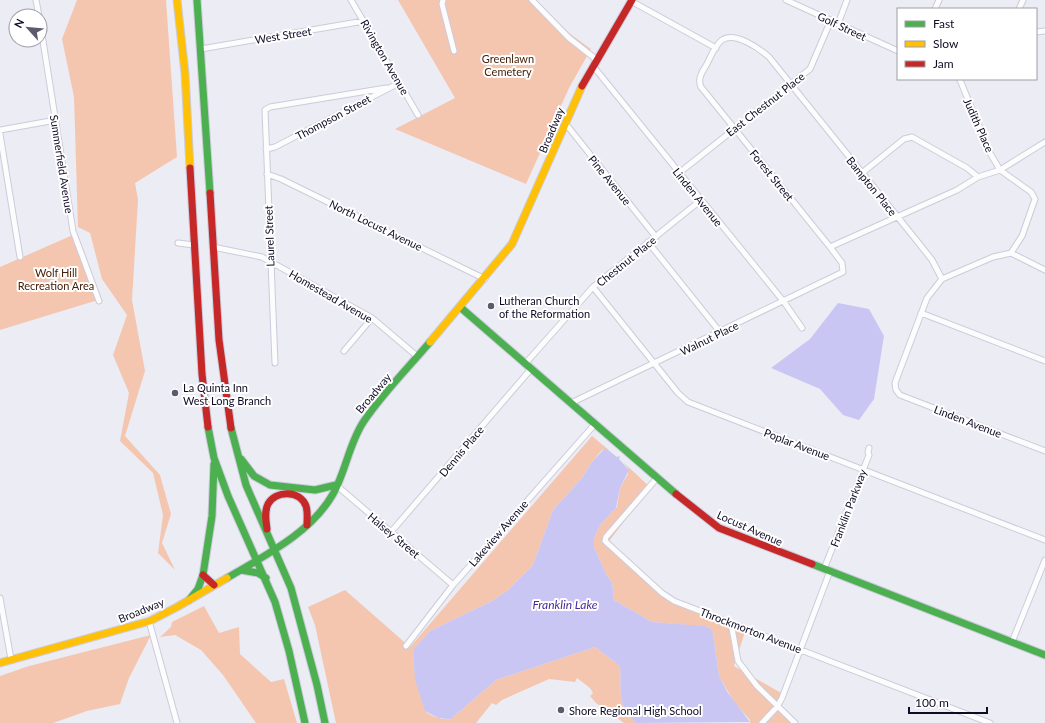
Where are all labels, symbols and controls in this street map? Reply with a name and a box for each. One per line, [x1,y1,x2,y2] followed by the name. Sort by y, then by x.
[8,8,48,48] north arrow
[897,8,1037,80] legend
[816,9,868,43] street label: Golf Street
[933,16,955,31] text: Fast
[11,17,26,30] text: N
[358,17,412,97] street label: Rivington Avenue
[254,24,312,46] street label: West Street
[933,36,959,51] text: Slow
[482,52,534,78] park label: Greenlawn Cemetery
[933,56,954,71] text: Jam
[723,69,807,139] street label: East Chestnut Place
[293,92,373,142] street label: Thompson Street
[961,96,997,154] street label: Judith Place
[536,105,567,155] street label: Broadway
[48,114,76,214] street label: Summerfield Avenue
[747,147,797,203] street label: Forest Street
[586,153,634,208] street label: Pine Avenue
[844,154,900,218] street label: Bampton Place
[670,165,726,229] street label: Linden Avenue
[327,197,425,253] street label: North Locust Avenue
[261,205,277,267] street label: Laurel Street
[594,233,658,289] street label: Chestnut Place
[18,266,94,292] park label: Wolf Hill Recreation Area
[287,267,375,325] street label: Homestead Avenue
[499,294,590,320] place label: Lutheran Church of the Reformation
[486,301,496,311] marker: Lutheran Church of the Reformation
[678,318,741,358] street label: Walnut Place
[353,370,394,416] street label: Broadway
[183,381,271,407] place label: La Quinta Inn West Long Branch
[170,388,180,398] marker: La Quinta Inn West Long Branch
[932,402,1004,440] street label: Linden Avenue
[436,423,486,479] street label: Dennis Place
[762,425,832,463] street label: Poplar Avenue
[827,467,869,549] street label: Franklin Parkway
[466,497,530,569] street label: Lakeview Avenue
[715,508,785,548] street label: Locust Avenue
[365,509,423,561] street label: Halsey Street
[116,595,166,625] street label: Broadway
[532,597,598,612] water label: Franklin Lake
[698,605,804,655] street label: Throckmorton Avenue
[909,689,987,715] scale bar
[915,695,949,710] text: 100 m
[569,704,702,717] place label: Shore Regional High School
[556,705,566,715] marker: Shore Regional High School

